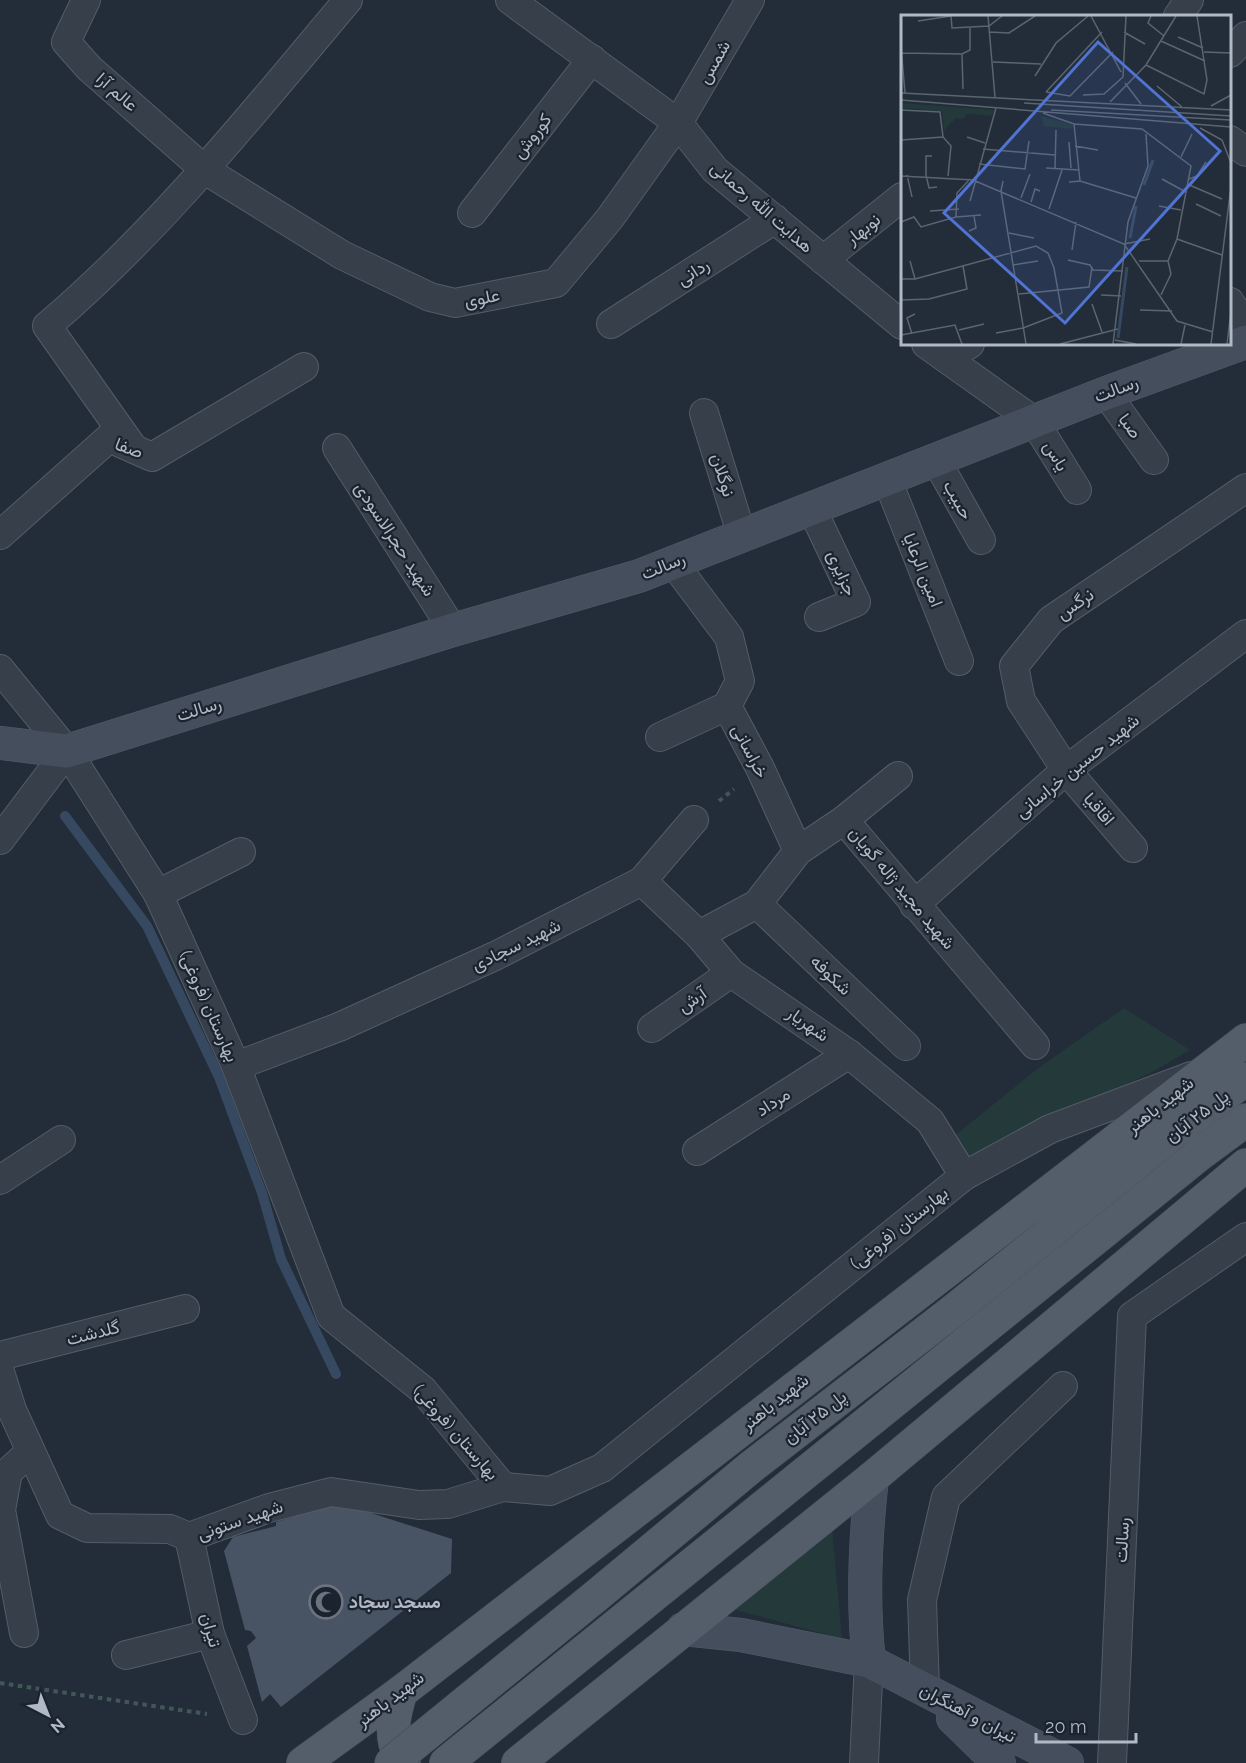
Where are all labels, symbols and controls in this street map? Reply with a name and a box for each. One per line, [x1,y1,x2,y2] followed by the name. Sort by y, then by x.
[901,15,1231,345] inset map
[693,36,735,88] street label: شمس
[91,68,143,117] street label: عالم آرا
[508,109,556,163] street label: کوروش
[706,156,818,258] street label: هدایت الله رحمانی
[840,209,885,250] street label: نوبهار
[673,253,713,291] street label: ردانی
[462,284,502,312] street label: علوی
[1091,371,1141,407] street label: رسالت
[1114,409,1147,442] street label: صبا
[112,433,146,462] street label: صفا
[1038,437,1074,475] street label: یاس
[706,451,740,499] street label: نوگلان
[939,476,978,523] street label: حبیب
[350,478,440,600] street label: شهید حجرالاسودی
[898,530,948,610] street label: امین الرعایا
[638,547,688,585] street label: رسالت
[822,547,862,599] street label: جزایری
[1052,583,1098,625] street label: نرگس
[174,692,224,726] street label: رسالت
[1010,709,1144,823] street label: شهید حسین خراسانی
[727,720,773,782] street label: خراسانی
[1079,788,1119,829] street label: اقاقیا
[844,822,960,954] street label: شهید مجید ژاله گویان
[468,914,564,976] street label: شهید سجادی
[175,947,243,1065] street label: بهارستان (فروغی)
[806,950,856,1000] street label: شکوفه
[673,981,712,1018] street label: آرش
[782,1001,833,1046] street label: شهریار
[1121,1072,1198,1139] street label: شهید باهنر
[752,1083,794,1121] street label: مرداد
[1161,1085,1234,1148] street label: پل ۲۵ آبان
[845,1182,953,1274] street label: بهارستان (فروغی)
[64,1316,122,1349] street label: گلدشت
[736,1369,813,1436] street label: شهید باهنر
[408,1380,504,1484] street label: بهارستان (فروغی)
[779,1386,852,1449] street label: پل ۲۵ آبان
[194,1495,286,1545] street label: شهید ستونی
[1110,1517,1134,1563] street label: رسالت
[308,1584,344,1620] mosque icon: مسجد سجاد
[349,1591,441,1613] place label: مسجد سجاد
[196,1610,226,1650] street label: تیران
[351,1666,428,1732] street label: شهید باهنر
[916,1678,1020,1748] street label: تیران و آهنگران
[18,1685,78,1745] north arrow
[1036,1706,1136,1744] scale bar
[47,1715,69,1737] text: N
[1045,1716,1087,1737] text: 20 m

